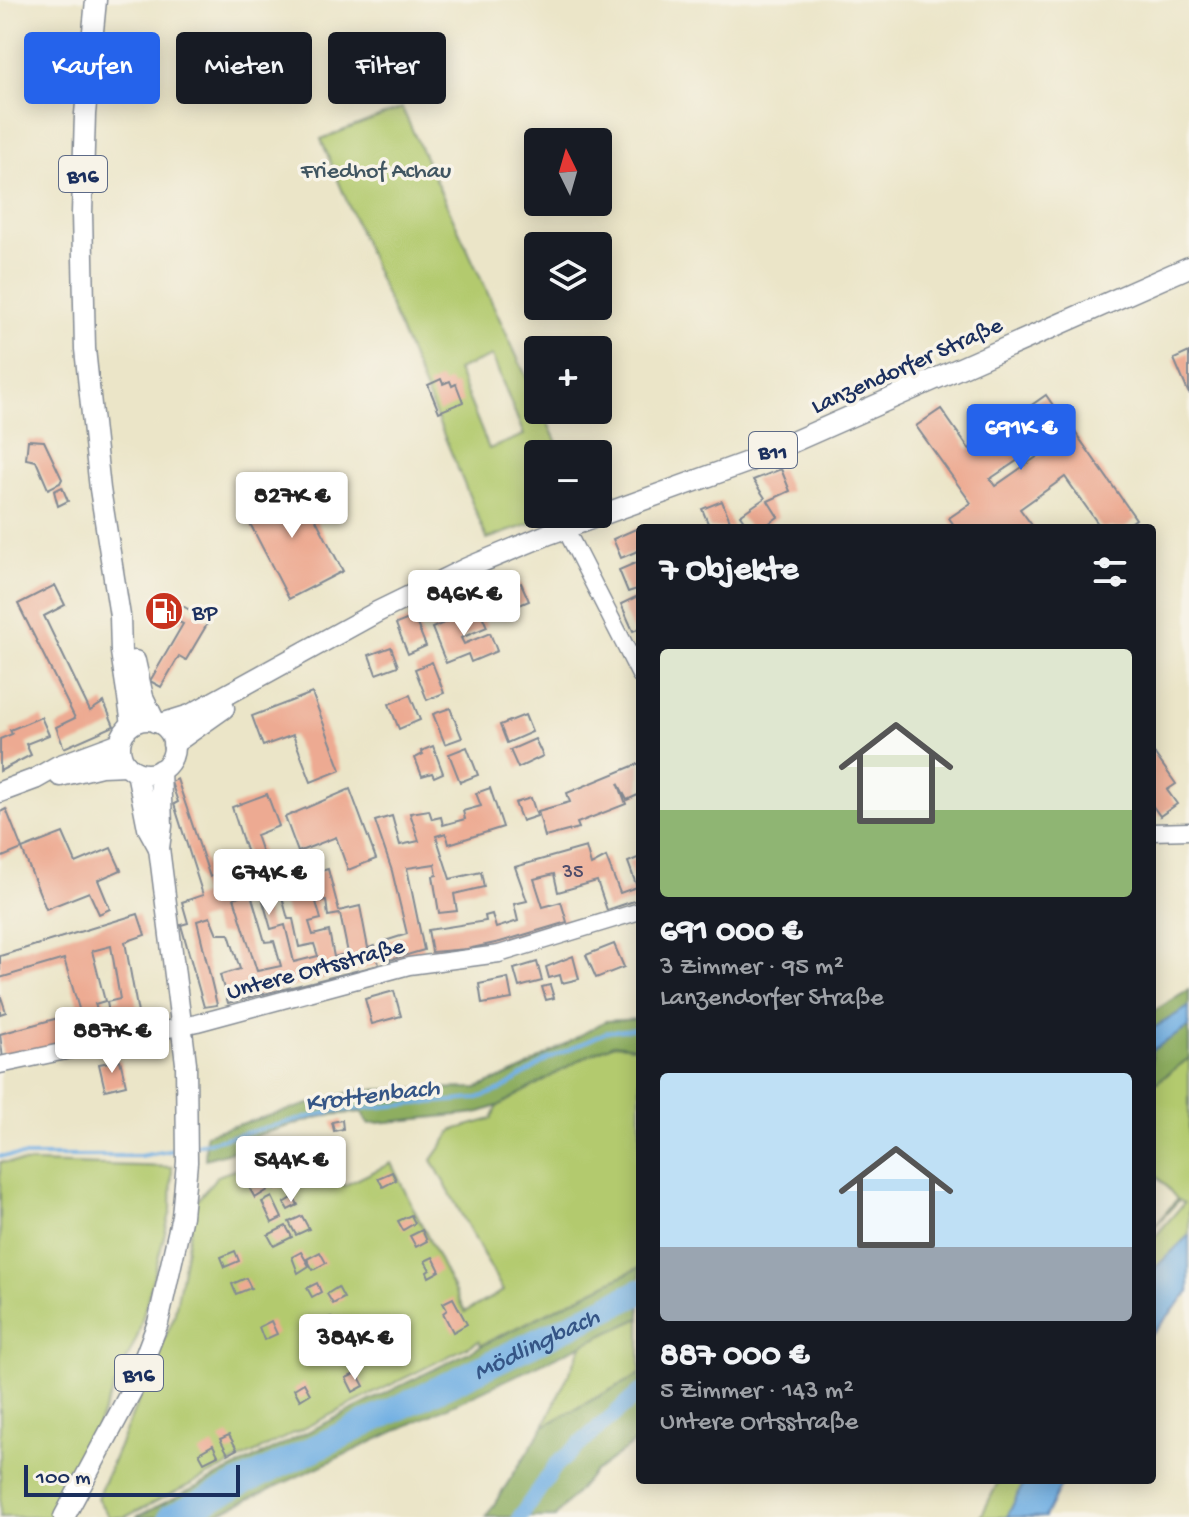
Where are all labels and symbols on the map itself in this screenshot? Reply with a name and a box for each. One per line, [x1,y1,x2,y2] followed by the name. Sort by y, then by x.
[524,128,612,216] north arrow
[59,156,107,192] road number: B16
[300,158,451,187] park label: Friedhof Achau
[807,312,1008,422] street label: Lanzendorfer Straße
[956,404,1086,472] pin: 691K €
[749,432,797,468] road number: B11
[227,472,357,540] pin: 827K €
[399,570,529,638] pin: 846K €
[143,590,185,632] fuel station icon: BP
[191,600,218,629] place label: BP
[204,849,334,917] pin: 674K €
[562,862,583,885] house number: 35
[224,933,409,1008] street label: Untere Ortsstraße
[47,1007,177,1075] pin: 887K €
[304,1074,442,1121] water label: Krottenbach
[226,1136,356,1204] pin: 544K €
[469,1302,606,1390] water label: Mödlingbach
[290,1314,420,1382] pin: 384K €
[115,1355,163,1391] road number: B16
[24,1461,240,1497] scale bar

